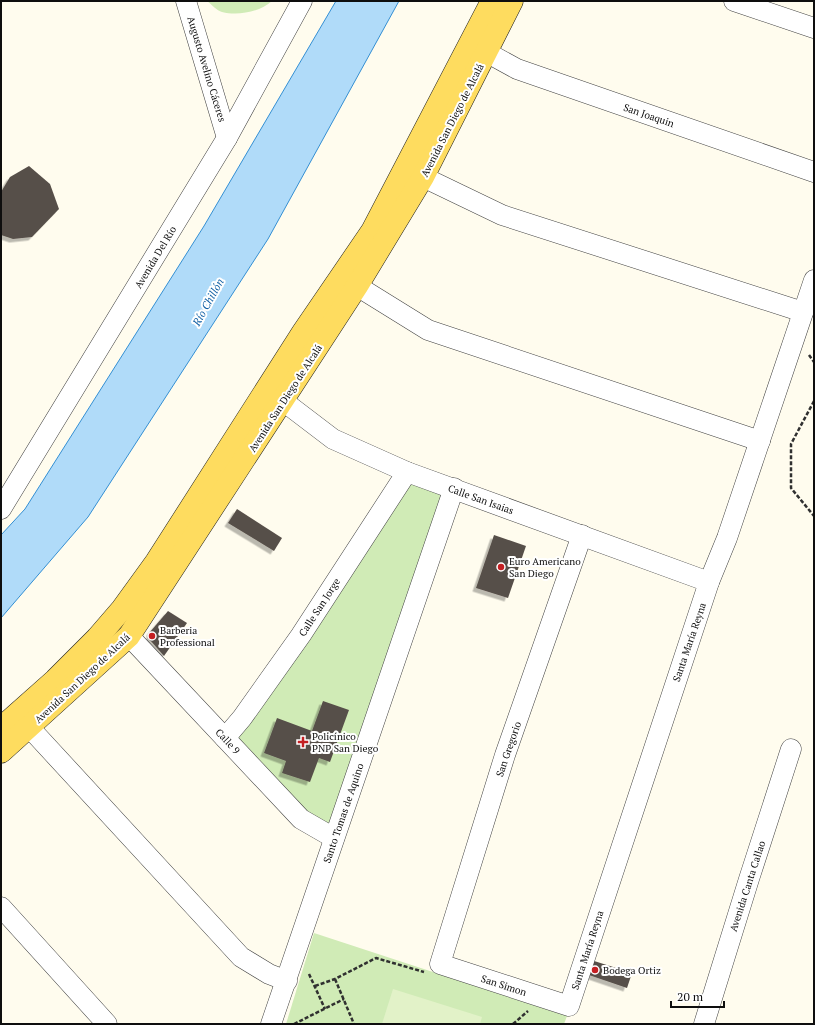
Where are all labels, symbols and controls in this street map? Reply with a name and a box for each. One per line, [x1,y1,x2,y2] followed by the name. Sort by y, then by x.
[184,15,229,123] street label: Augusto Avelino Cáceres
[418,61,487,179] street label: Avenida San Diego de Alcalá
[622,101,676,130] street label: San Joaquin
[132,223,179,291] street label: Avenida Del Río
[189,276,227,329] water label: Río Chillón
[246,342,325,454] street label: Avenida San Diego de Alcalá
[446,482,515,517] street label: Calle San Isaias
[509,555,581,580] place label: Euro Americano San Diego
[496,562,506,572] marker: Euro Americano San Diego
[296,576,343,639] street label: Calle San Jorge
[670,601,709,683] street label: Santa María Reyna
[160,624,215,649] place label: Barberia Professional
[32,631,133,726] street label: Avenida San Diego de Alcalá
[147,631,157,641] marker: Barberia Professional
[493,719,524,779] street label: San Gregorio
[213,726,243,757] street label: Calle 9
[312,730,379,755] place label: Policínico PNP San Diego
[297,736,309,748] marker: Policínico PNP San Diego
[320,761,367,865] street label: Santo Tomas de Aquino
[727,839,768,933] street label: Avenida Canta Callao
[569,909,606,991] street label: Santa María Reyna
[603,964,661,977] place label: Bodega Ortiz
[590,965,600,975] marker: Bodega Ortiz
[479,972,528,999] street label: San Simon
[671,983,724,1009] scale bar
[677,989,704,1004] text: 20 m

